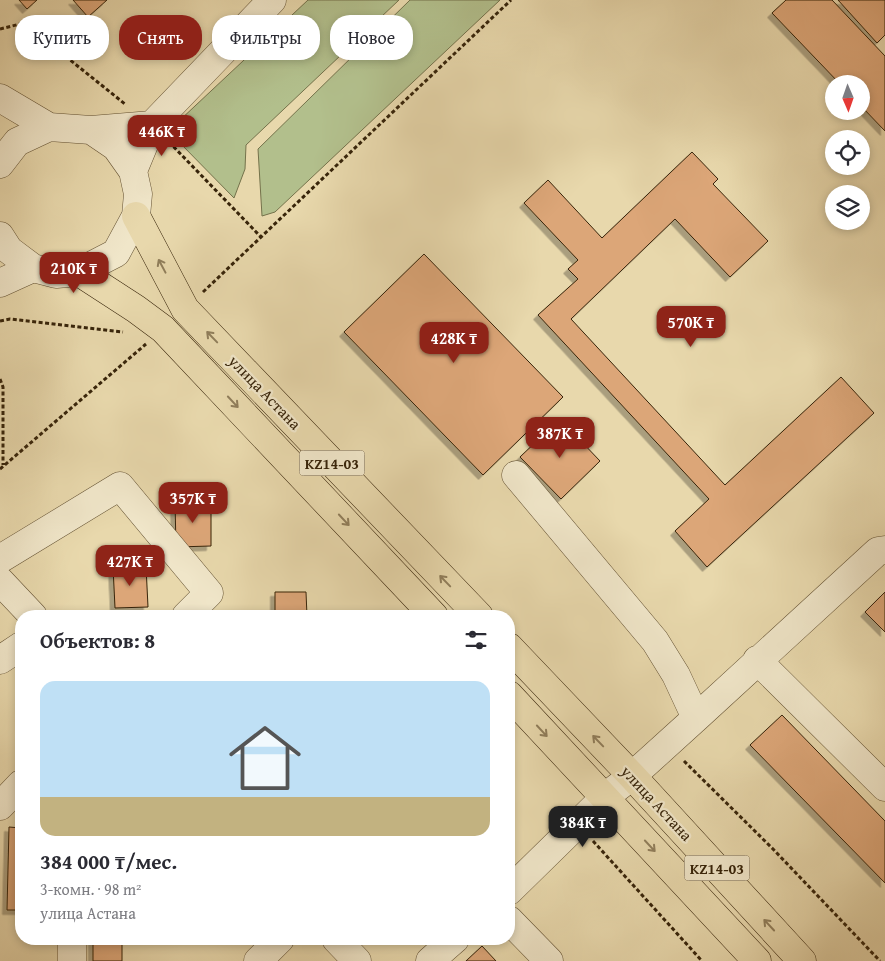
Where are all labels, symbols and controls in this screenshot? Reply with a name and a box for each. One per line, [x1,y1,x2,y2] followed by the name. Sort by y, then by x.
[15,15,109,60] chip: Купить
[119,15,202,60] chip: Снять
[212,15,320,60] chip: Фильтры
[330,15,413,60] chip: Новое
[825,75,870,120] north arrow
[825,75,870,230] map controls
[121,114,203,157] pin: 446K ₸
[139,119,185,143] text: 446K ₸
[825,130,870,175] button: locate
[825,185,870,230] button: layers
[33,252,115,294] pin: 210K ₸
[51,256,97,280] text: 210K ₸
[157,259,166,274] one-way arrow
[650,306,732,348] pin: 570K ₸
[668,310,714,334] text: 570K ₸
[413,322,495,364] pin: 428K ₸
[431,326,477,350] text: 428K ₸
[206,331,218,344] one-way arrow
[222,349,307,435] street label: улица Астана
[227,396,239,409] one-way arrow
[519,416,601,459] pin: 387K ₸
[537,421,583,445] text: 387K ₸
[300,450,364,476] road number: KZ14-03
[152,482,234,524] pin: 357K ₸
[170,486,216,510] text: 357K ₸
[338,514,350,527] one-way arrow
[89,544,171,587] pin: 427K ₸
[107,549,153,573] text: 427K ₸
[439,575,451,587] one-way arrow
[40,625,155,656] text: Объектов: 8
[462,626,490,654] icon: filters
[220,713,310,803] icon: home
[536,724,548,737] one-way arrow
[592,734,604,747] one-way arrow
[615,759,699,846] street label: улица Астана
[542,806,624,848] pin: 384K ₸
[560,810,606,834] text: 384K ₸
[644,839,656,852] one-way arrow
[40,846,177,877] text: 384 000 ₸/мес.
[684,856,750,880] road number: KZ14-03
[40,877,141,901] text: 3-комн. · 98 m²
[40,901,136,925] text: улица Астана
[763,919,775,932] one-way arrow

